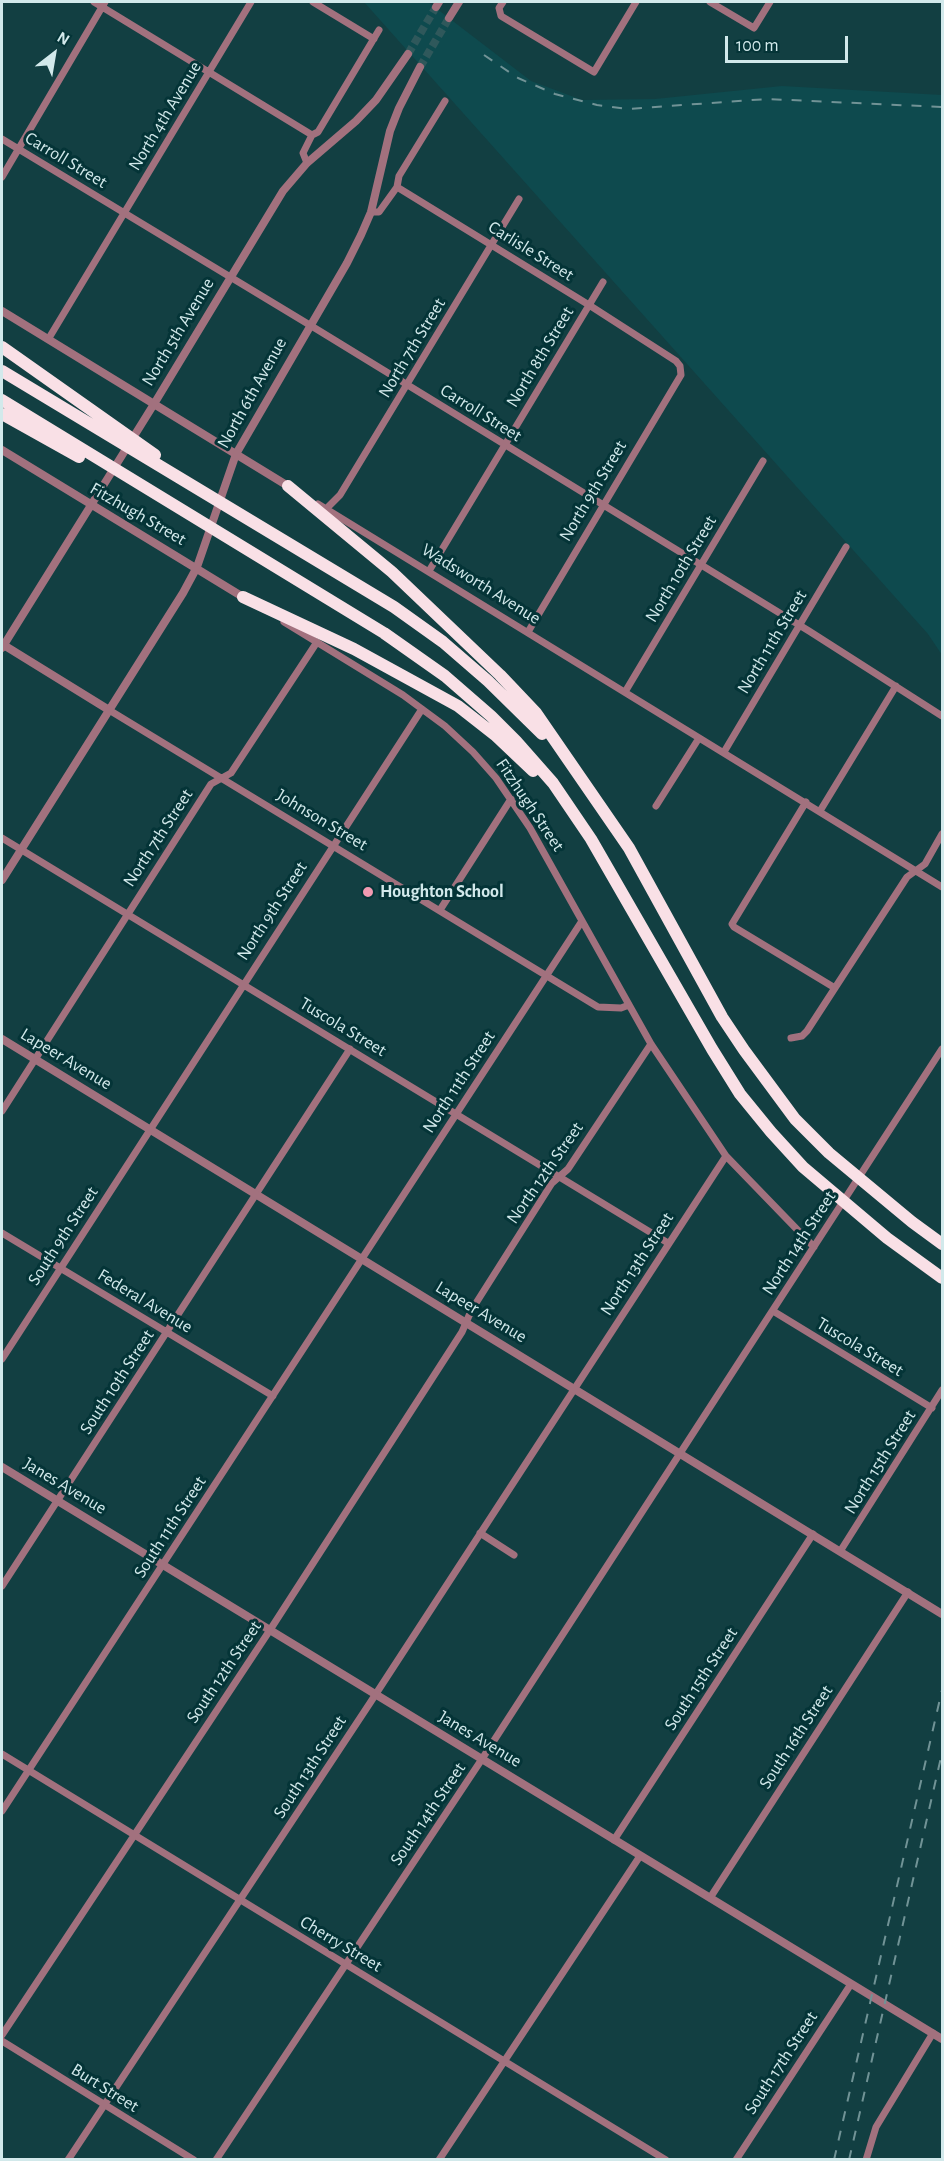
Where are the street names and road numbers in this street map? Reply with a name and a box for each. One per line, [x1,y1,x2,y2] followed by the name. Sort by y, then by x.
[124,57,206,175] street label: North 4th Avenue
[21,127,111,193] street label: Carroll Street
[484,216,578,286] street label: Carlisle Street
[137,274,219,390] street label: North 5th Avenue
[374,294,450,402] street label: North 7th Street
[502,303,578,411] street label: North 8th Street
[213,334,291,452] street label: North 6th Avenue
[436,379,526,447] street label: Carroll Street
[555,437,631,545] street label: North 9th Street
[86,478,190,550] street label: Fitzhugh Street
[641,512,721,626] street label: North 10th Street
[417,539,545,629] street label: Wadsworth Avenue
[733,586,811,698] street label: North 11th Street
[491,754,569,856] street label: Fitzhugh Street
[273,784,371,856] street label: Johnson Street
[118,785,198,891] street label: North 7th Street
[232,858,312,964] street label: North 9th Street
[296,993,390,1061] street label: Tuscola Street
[16,1023,116,1095] street label: Lapeer Avenue
[418,1027,500,1137] street label: North 11th Street
[502,1118,588,1228] street label: North 12th Street
[23,1183,103,1289] street label: South 9th Street
[757,1187,841,1299] street label: North 14th Street
[596,1208,678,1320] street label: North 13th Street
[94,1264,196,1338] street label: Federal Avenue
[431,1276,531,1348] street label: Lapeer Avenue
[813,1313,907,1381] street label: Tuscola Street
[75,1326,159,1438] street label: South 10th Street
[839,1406,921,1518] street label: North 15th Street
[20,1453,110,1519] street label: Janes Avenue
[129,1472,211,1582] street label: South 11th Street
[182,1617,266,1727] street label: South 12th Street
[660,1623,742,1735] street label: South 15th Street
[754,1681,838,1793] street label: South 16th Street
[435,1706,525,1772] street label: Janes Avenue
[269,1712,351,1822] street label: South 13th Street
[386,1758,470,1870] street label: South 14th Street
[296,1911,386,1977] street label: Cherry Street
[740,2007,822,2119] street label: South 17th Street
[67,2059,143,2117] street label: Burt Street

